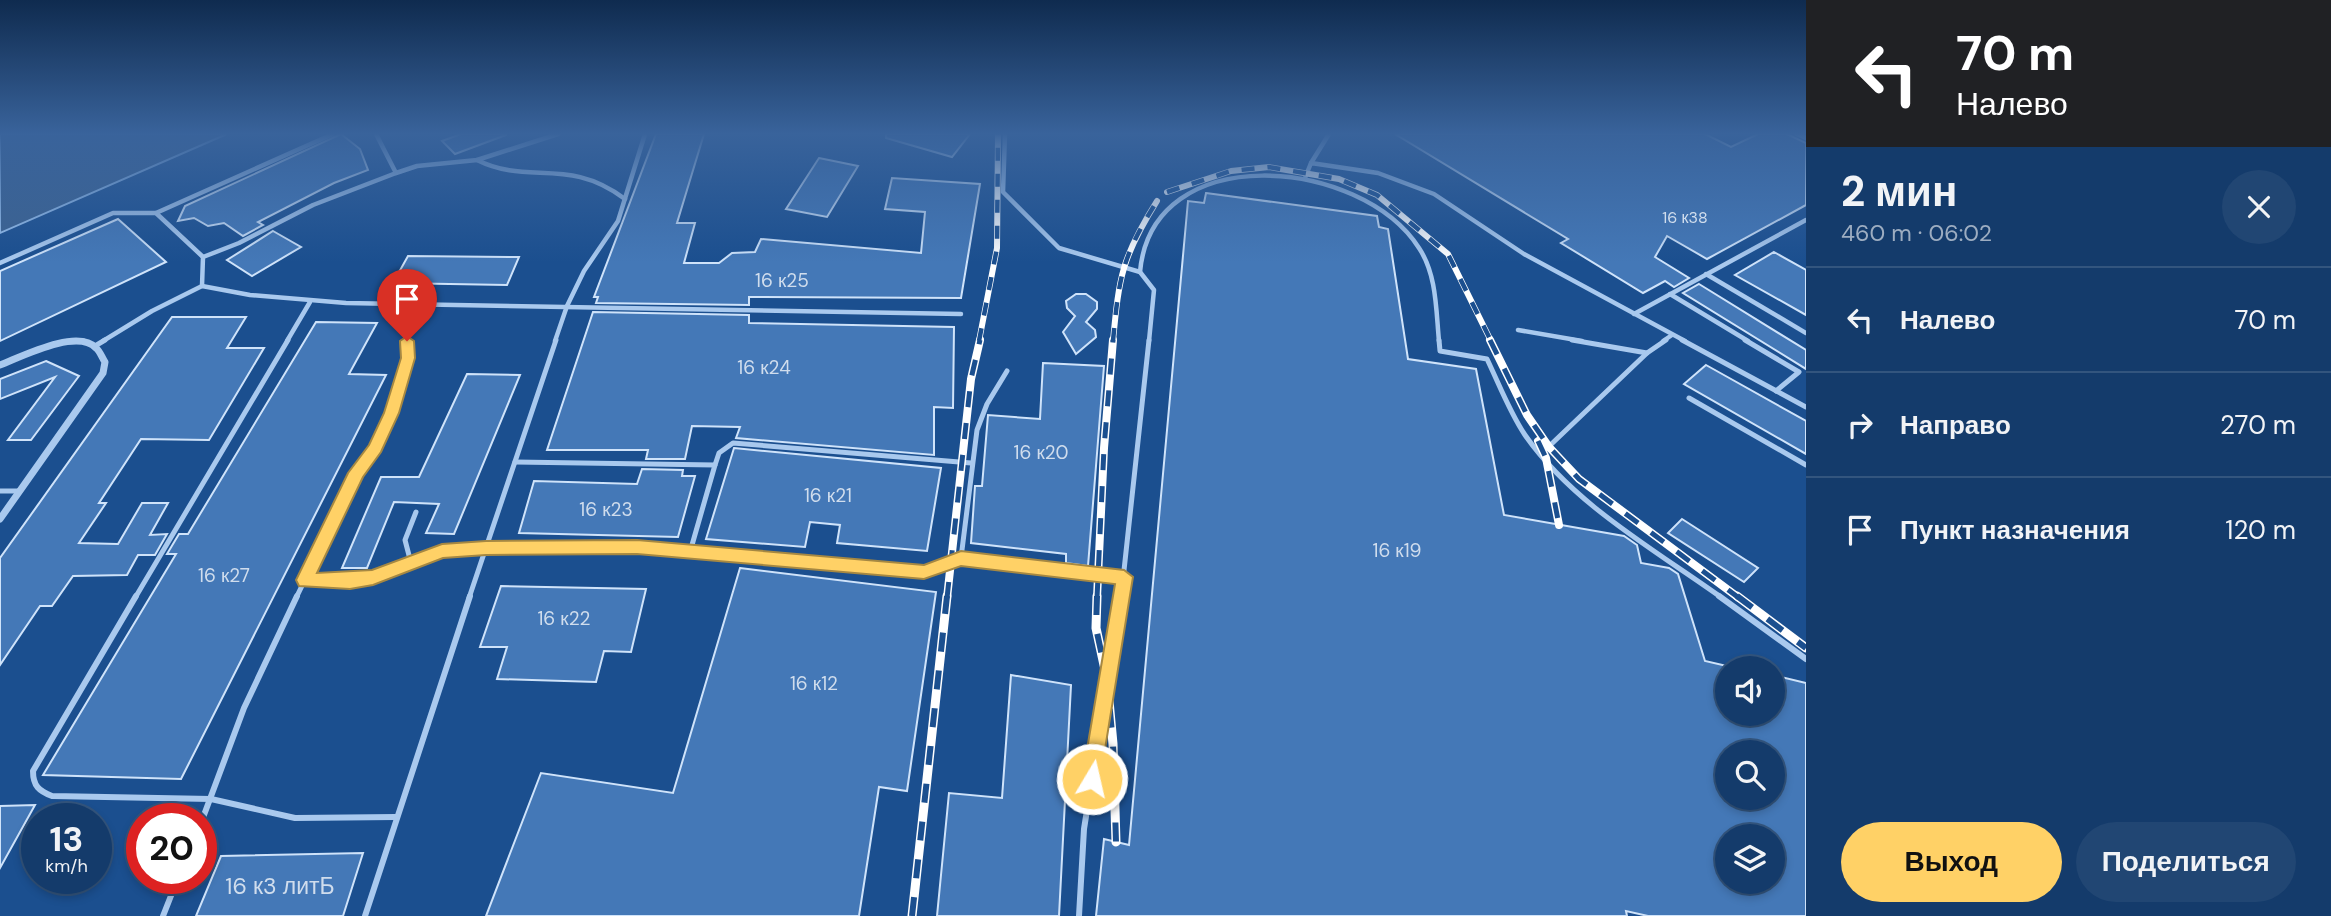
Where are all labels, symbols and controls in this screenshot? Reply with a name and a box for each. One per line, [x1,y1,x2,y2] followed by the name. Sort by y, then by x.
[1956,21,2074,85] text: 70 m
[1841,28,1932,119] icon: left
[1956,83,2068,125] text: Налево
[1841,164,1957,219] text: 2 мин
[2222,170,2296,244] button: close
[1662,207,1708,228] house number: 16 к38
[1841,218,1992,248] text: 460 m · 06:02
[755,268,809,293] house number: 16 к25
[377,269,437,341] pin
[388,280,426,318] icon: arrive
[1841,301,1879,339] icon: left
[1900,303,1995,337] text: Налево
[2235,303,2296,337] text: 70 m
[737,355,791,380] house number: 16 к24
[1841,406,1879,444] icon: right
[1900,408,2011,442] text: Направо
[2220,408,2296,442] text: 270 m
[1014,440,1068,465] house number: 16 к20
[804,483,852,508] house number: 16 к21
[579,497,633,522] house number: 16 к23
[1841,511,1879,549] icon: arrive
[1900,513,2130,547] text: Пункт назначения
[2225,513,2296,547] text: 120 m
[1372,538,1422,563] house number: 16 к19
[198,563,250,588] house number: 16 к27
[537,606,591,631] house number: 16 к22
[1715,656,1785,894] map controls
[1715,656,1785,726] button: sound
[790,671,838,696] house number: 16 к12
[1715,740,1785,810] button: search
[1055,742,1129,816] position arrow
[126,803,217,894] speed limit sign: 20
[50,816,83,862] text: 13
[1841,822,2062,902] button: Выход
[2076,822,2296,902] button: Поделиться
[1715,824,1785,894] button: layers
[45,854,88,878] text: km/h
[225,871,335,901] house number: 16 к3 литБ

